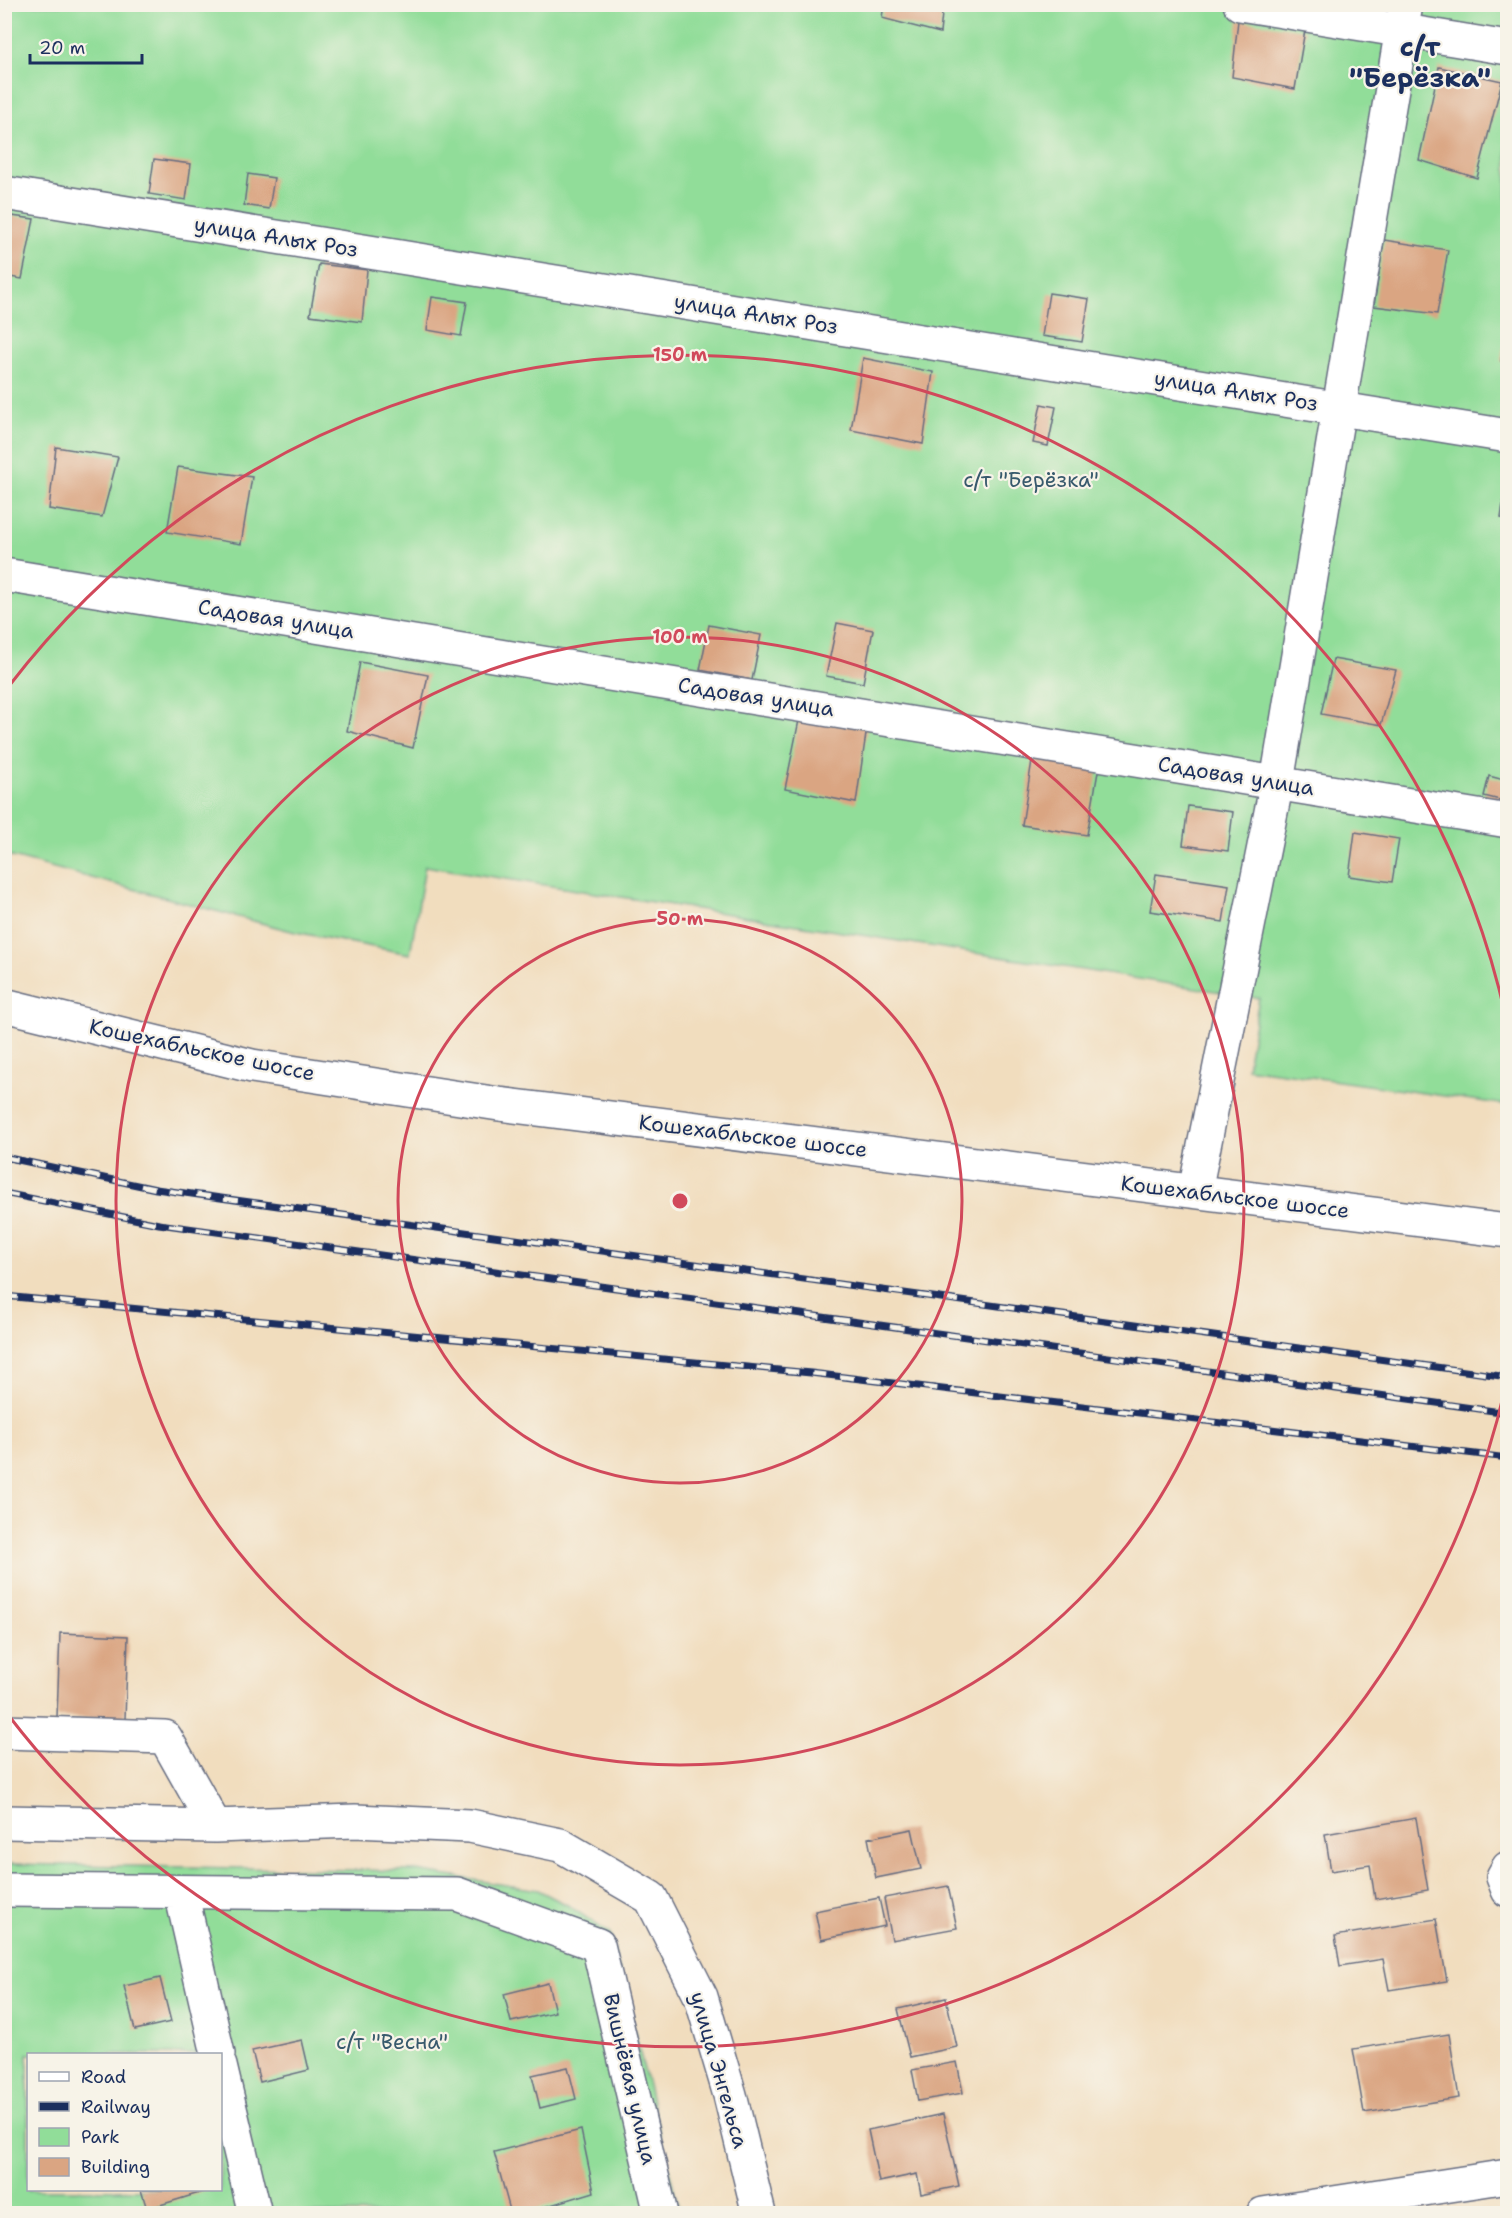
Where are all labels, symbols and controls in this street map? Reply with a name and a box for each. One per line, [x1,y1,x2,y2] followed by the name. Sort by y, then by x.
[30,27,142,65] scale bar
[1349,28,1491,96] district label: с/т "Берёзка"
[39,36,85,60] text: 20 m
[192,210,360,264] street label: улица Алых Роз
[672,287,840,341] street label: улица Алых Роз
[653,343,708,367] text: 150 m
[1152,364,1320,418] street label: улица Алых Роз
[963,466,1099,494] park label: с/т "Берёзка"
[196,593,356,645] street label: Садовая улица
[652,625,708,649] text: 100 m
[676,671,836,723] street label: Садовая улица
[1156,750,1316,802] street label: Садовая улица
[657,907,704,931] text: 50 m
[87,1012,317,1088] street label: Кошехабльское шоссе
[637,1108,869,1164] street label: Кошехабльское шоссе
[1119,1169,1351,1225] street label: Кошехабльское шоссе
[670,1191,690,1211] centre of rings
[683,1988,755,2152] street label: улица Энгельса
[597,1991,663,2167] street label: Вишнёвая улица
[336,2028,448,2056] park label: с/т "Весна"
[27,2053,222,2191] legend
[81,2065,126,2089] text: Road
[81,2095,151,2119] text: Railway
[81,2125,120,2149] text: Park
[81,2155,150,2179] text: Building

